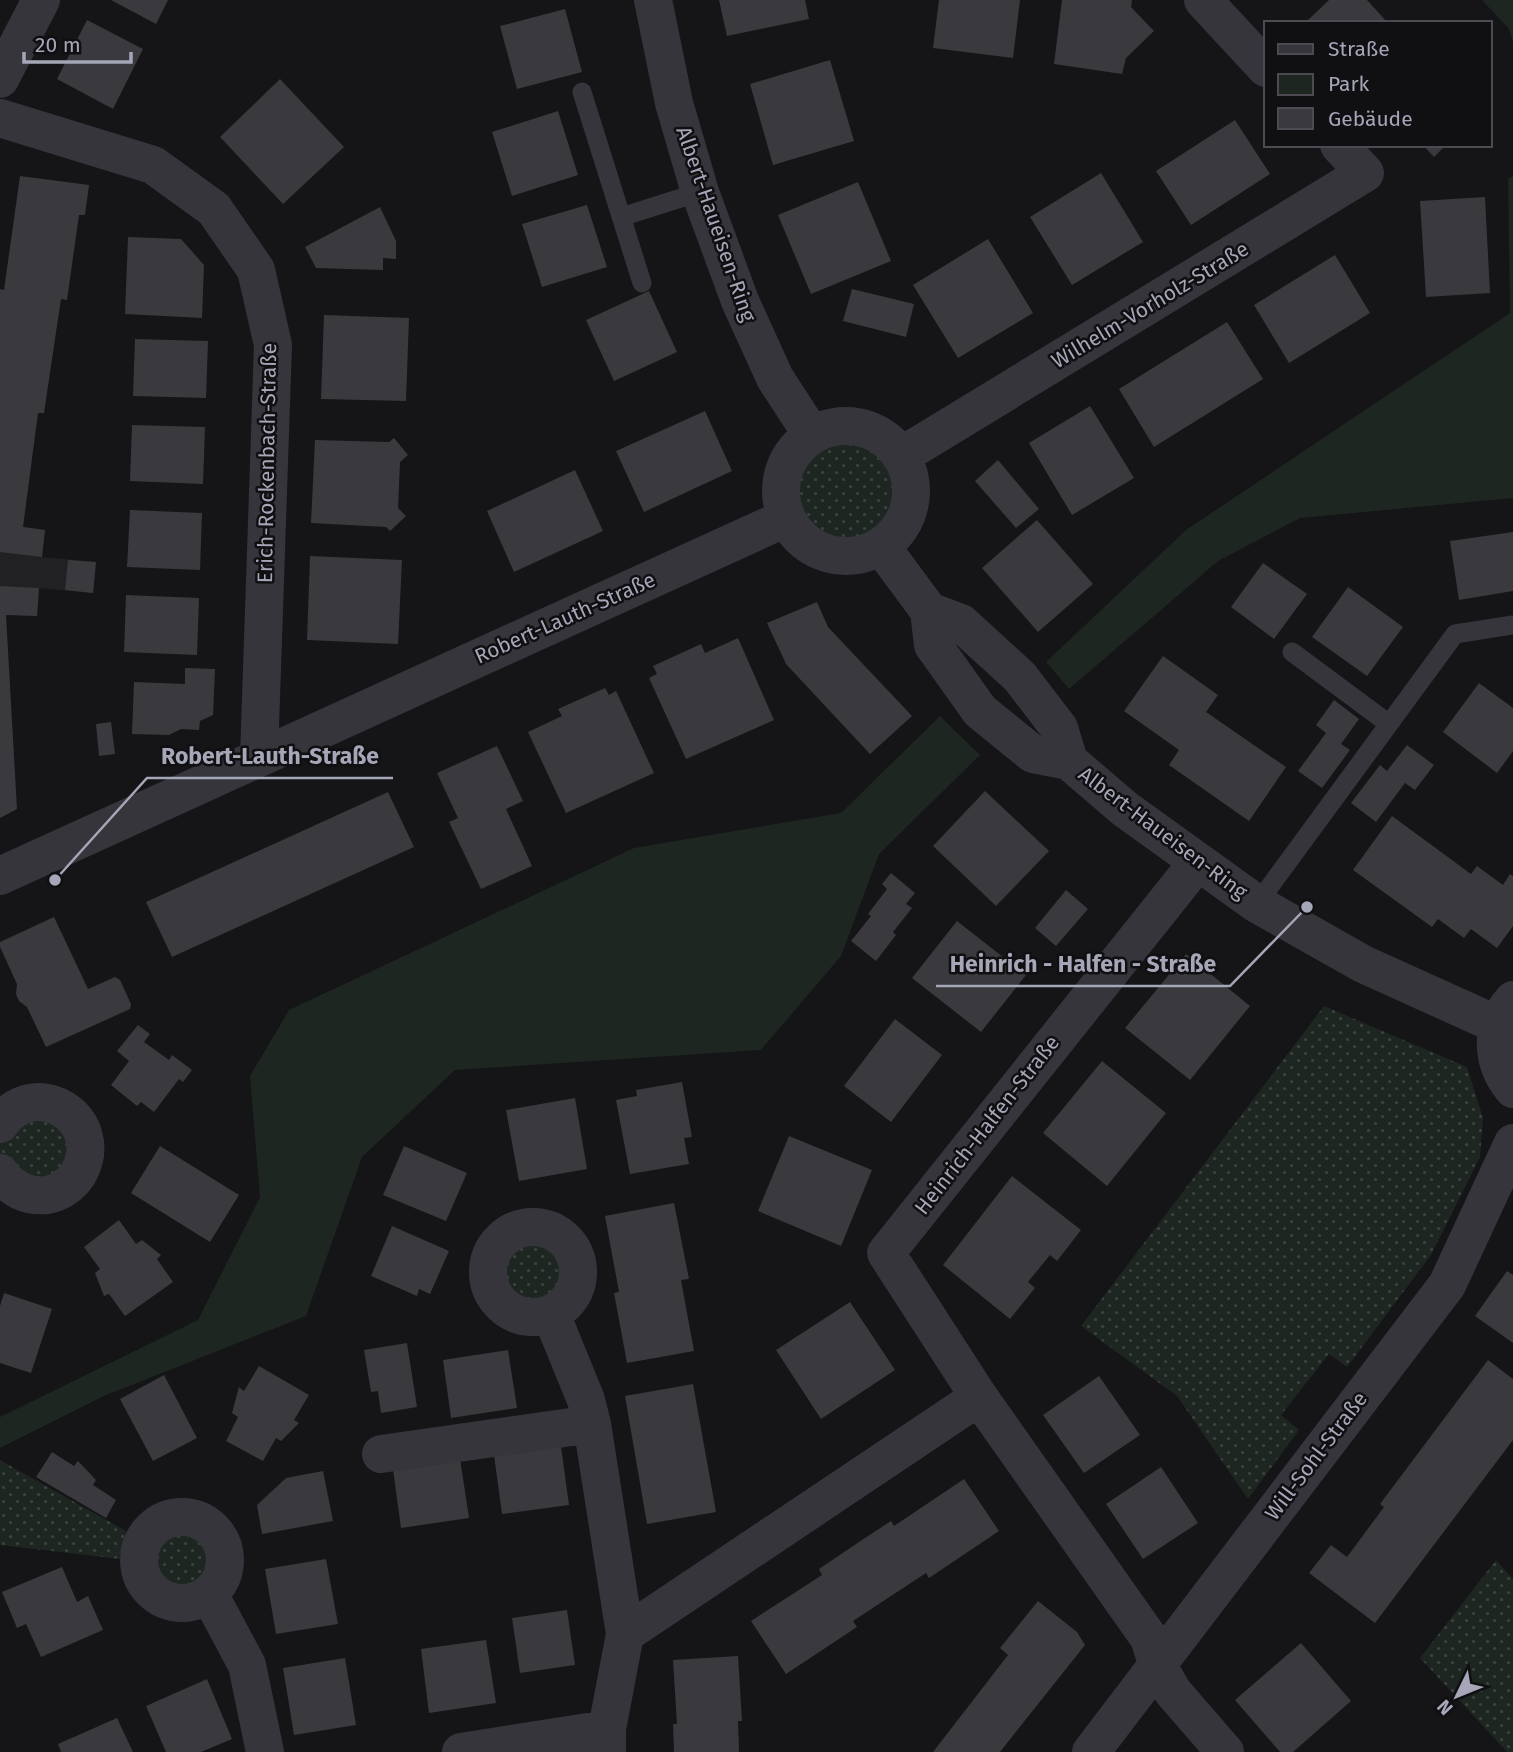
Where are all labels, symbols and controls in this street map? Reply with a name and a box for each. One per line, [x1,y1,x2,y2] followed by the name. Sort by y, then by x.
[24,21,131,65] scale bar
[1264,21,1492,147] legend
[35,32,81,58] text: 20 m
[1328,36,1390,62] text: Straße
[1328,71,1370,97] text: Park
[1328,106,1413,132] text: Gebäude
[670,123,762,325] street label: Albert-Haueisen-Ring
[1047,236,1253,374] street label: Wilhelm-Vorholz-Straße
[252,343,282,583] street label: Erich-Rockenbach-Straße
[471,566,659,670] street label: Robert-Lauth-Straße
[147,734,393,778] callout: Robert-Lauth-Straße
[161,742,379,770] text: Robert-Lauth-Straße
[1073,761,1253,905] street label: Albert-Haueisen-Ring
[936,942,1230,986] callout: Heinrich - Halfen - Straße
[950,950,1217,978] text: Heinrich - Halfen - Straße
[909,1030,1065,1220] street label: Heinrich-Halfen-Straße
[1259,1387,1373,1525] street label: Will-Sohl-Straße
[1422,1661,1492,1731] north arrow
[1432,1695,1458,1720] text: N

